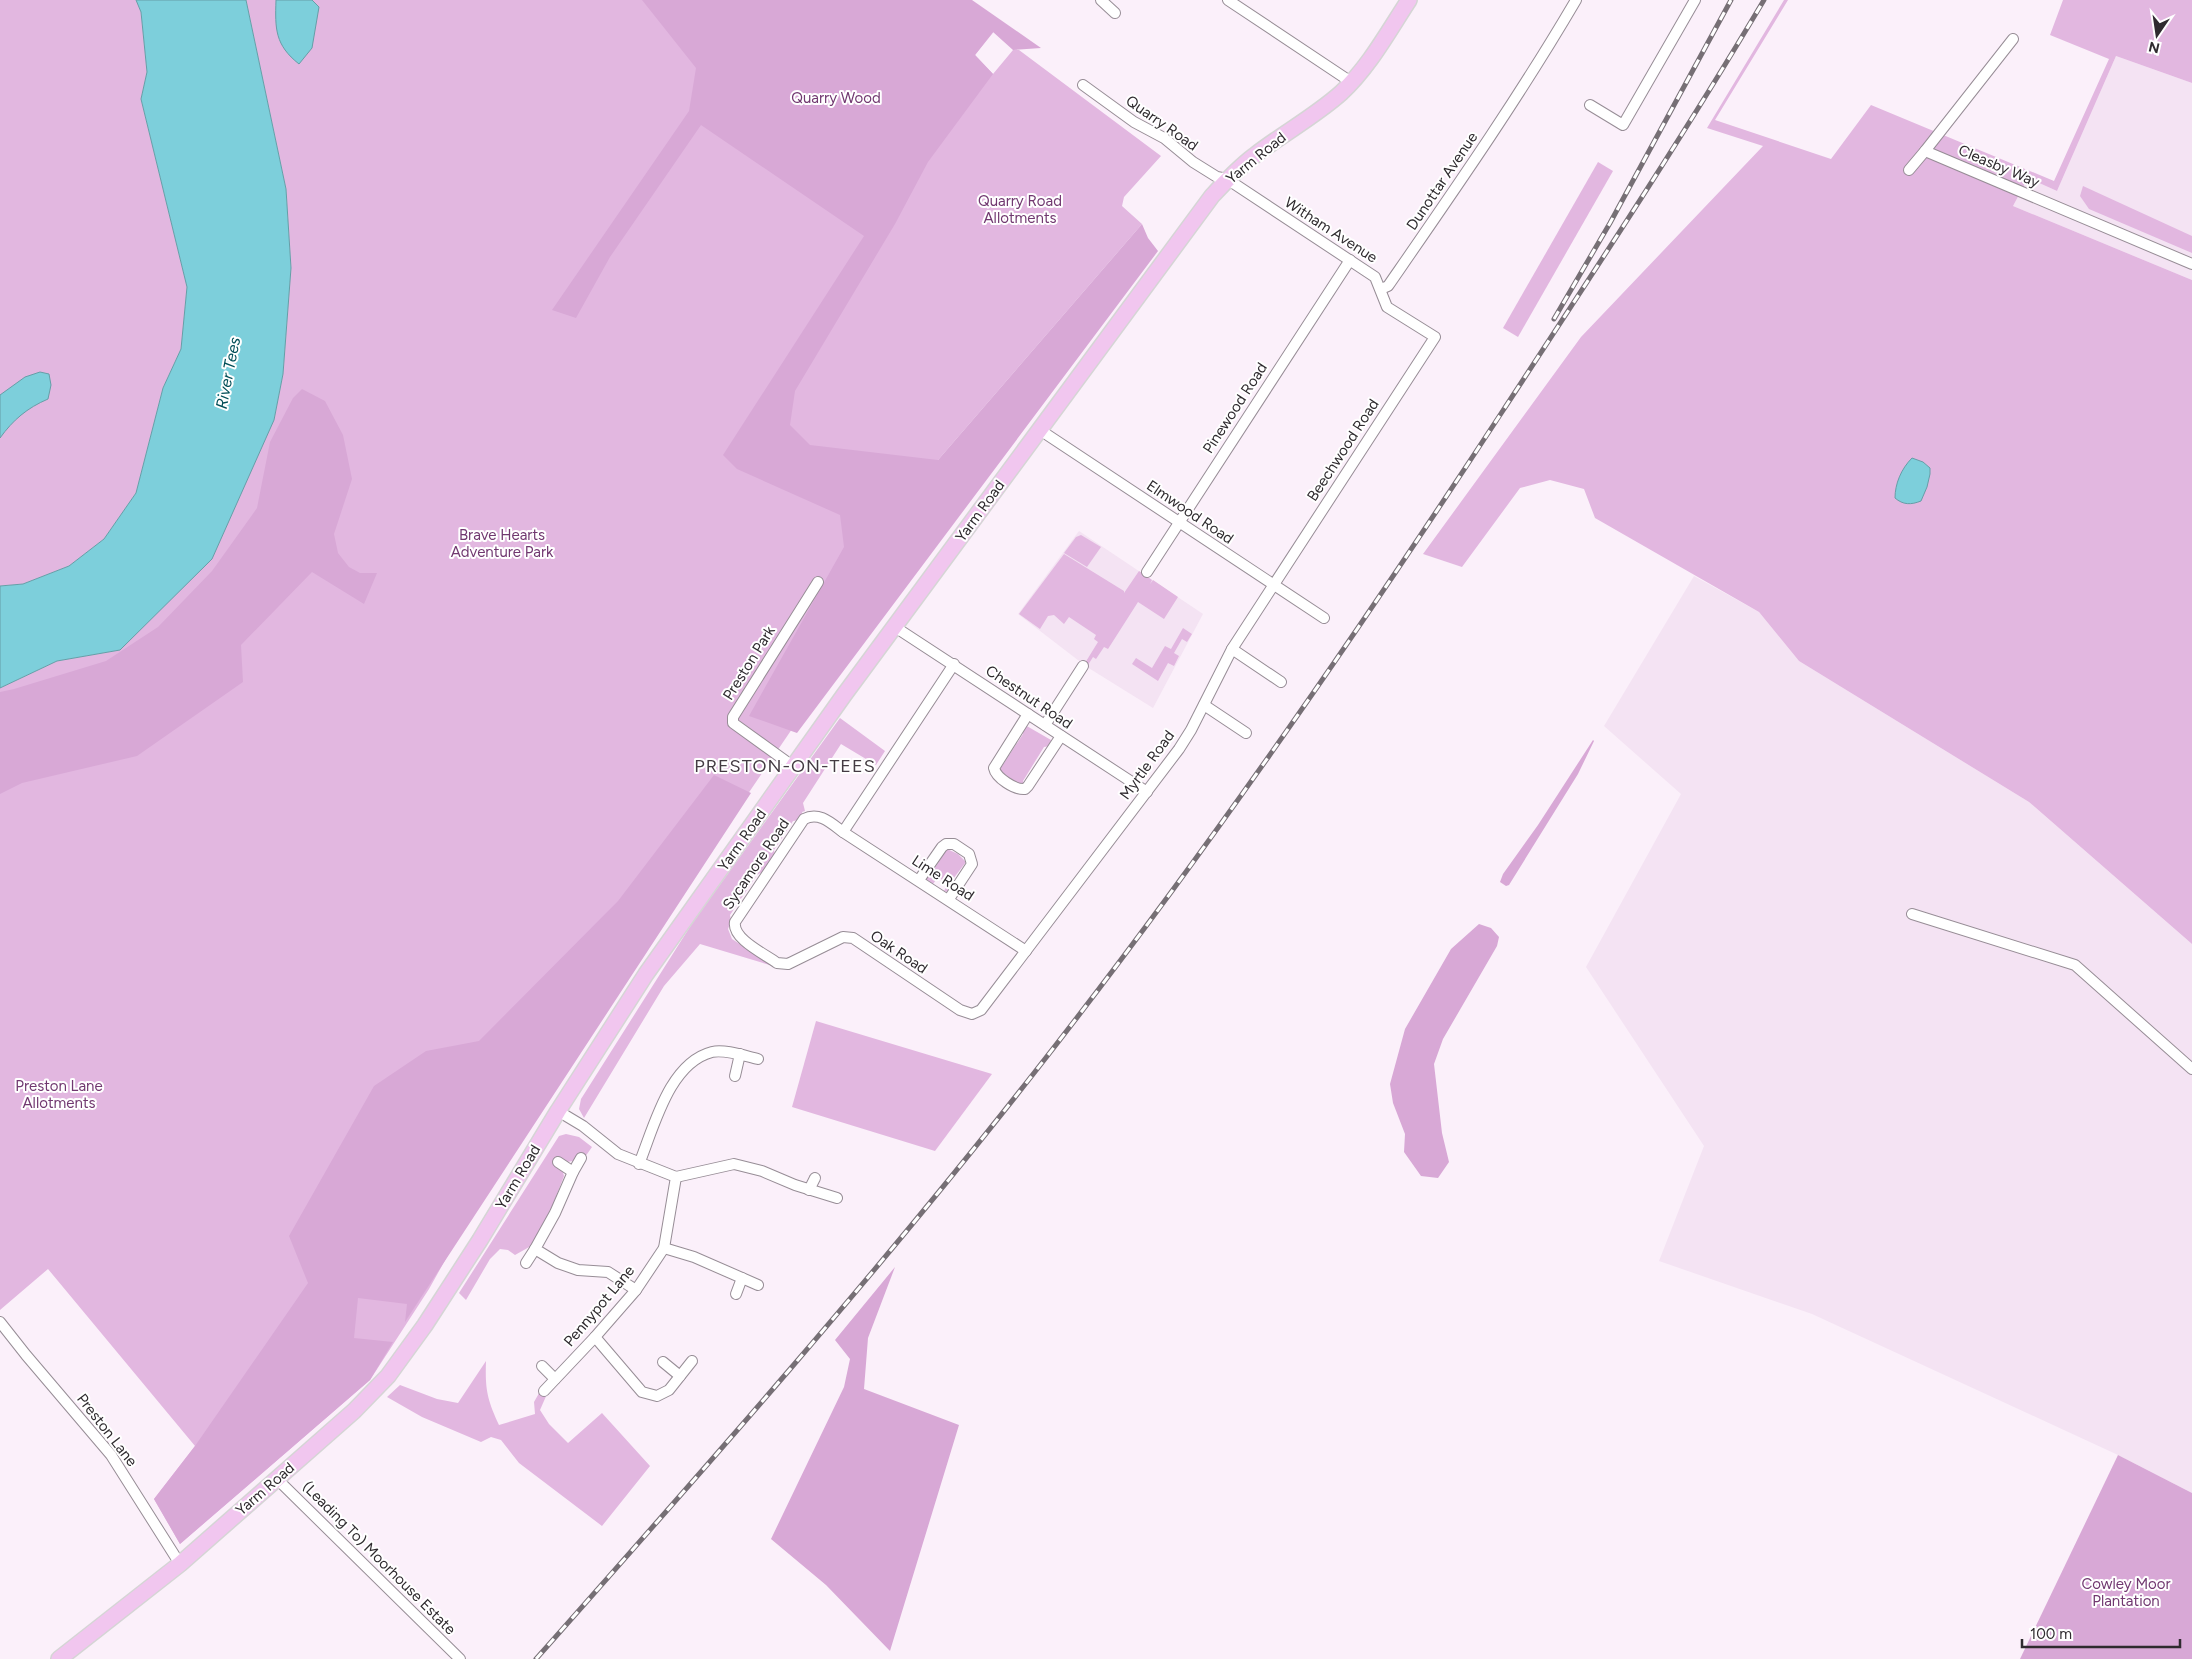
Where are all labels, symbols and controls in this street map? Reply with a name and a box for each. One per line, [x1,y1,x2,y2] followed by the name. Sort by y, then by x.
[2132,10,2182,60] north arrow
[2147,38,2161,57] text: N
[791,89,881,107] park label: Quarry Wood
[1122,92,1202,154] street label: Quarry Road
[1222,128,1290,188] street label: Yarm Road
[1403,129,1481,233] street label: Dunottar Avenue
[1956,141,2042,191] street label: Cleasby Way
[978,192,1062,227] park label: Quarry Road Allotments
[1281,193,1381,267] street label: Witham Avenue
[212,335,244,411] water label: River Tees
[1199,359,1271,457] street label: Pinewood Road
[1303,396,1383,504] street label: Beechwood Road
[1143,476,1237,548] street label: Elmwood Road
[952,477,1008,545] street label: Yarm Road
[451,526,554,561] park label: Brave Hearts Adventure Park
[719,622,779,703] street label: Preston Park
[982,661,1076,733] street label: Chestnut Road
[1116,727,1178,803] street label: Myrtle Road
[694,755,876,777] district label: PRESTON-ON-TEES
[714,805,770,875] street label: Yarm Road
[719,815,793,913] street label: Sycamore Road
[909,851,977,905] street label: Lime Road
[867,926,931,978] street label: Oak Road
[15,1077,103,1112] park label: Preston Lane Allotments
[492,1142,544,1212] street label: Yarm Road
[560,1262,638,1350] street label: Pennypot Lane
[73,1390,141,1470] street label: Preston Lane
[232,1459,298,1519] street label: Yarm Road
[299,1478,459,1638] street label: (Leading To) Moorhouse Estate
[2081,1575,2171,1610] park label: Cowley Moor Plantation
[2022,1616,2180,1648] scale bar
[2030,1625,2072,1643] text: 100 m

